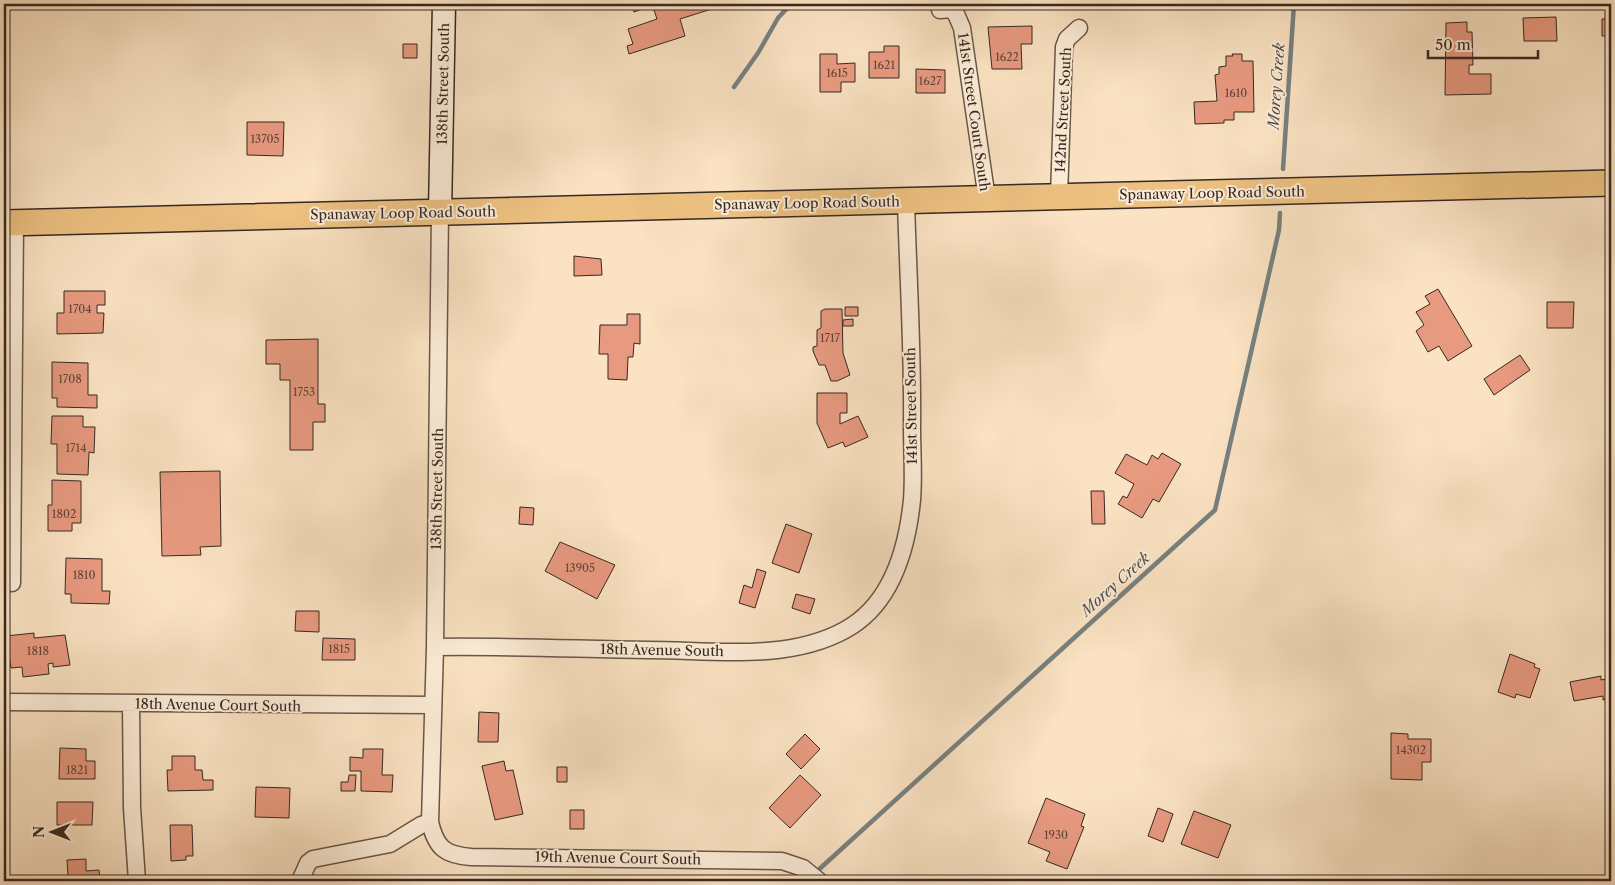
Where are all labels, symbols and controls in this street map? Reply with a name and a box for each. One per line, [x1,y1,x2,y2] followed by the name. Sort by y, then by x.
[433,23,453,145] street label: 138th Street South
[1428,28,1538,60] scale bar
[954,32,994,193] street label: 141st Street Court South
[1435,35,1471,54] text: 50 m
[1263,42,1289,132] water label: Morey Creek
[1051,47,1075,173] street label: 142nd Street South
[995,50,1019,64] house number: 1622
[873,58,895,72] house number: 1621
[826,66,848,80] house number: 1615
[919,74,942,88] house number: 1627
[1225,86,1247,100] house number: 1610
[250,132,280,146] house number: 13705
[1119,182,1305,204] street label: Spanaway Loop Road South
[714,192,900,214] street label: Spanaway Loop Road South
[310,202,496,224] street label: Spanaway Loop Road South
[68,302,92,316] house number: 1704
[820,331,841,345] house number: 1717
[901,347,921,465] street label: 141st Street South
[58,372,82,386] house number: 1708
[293,385,315,399] house number: 1753
[427,428,447,550] street label: 138th Street South
[65,441,87,455] house number: 1714
[52,507,76,521] house number: 1802
[1075,548,1154,621] water label: Morey Creek
[565,561,595,575] house number: 13905
[73,568,95,582] house number: 1810
[600,640,724,660] street label: 18th Avenue South
[328,642,350,656] house number: 1815
[27,644,49,658] house number: 1818
[135,695,302,715] street label: 18th Avenue Court South
[1396,743,1426,757] house number: 14302
[66,763,88,777] house number: 1821
[28,808,78,858] north arrow
[30,826,48,838] text: N
[1044,828,1068,842] house number: 1930
[535,848,702,868] street label: 19th Avenue Court South

